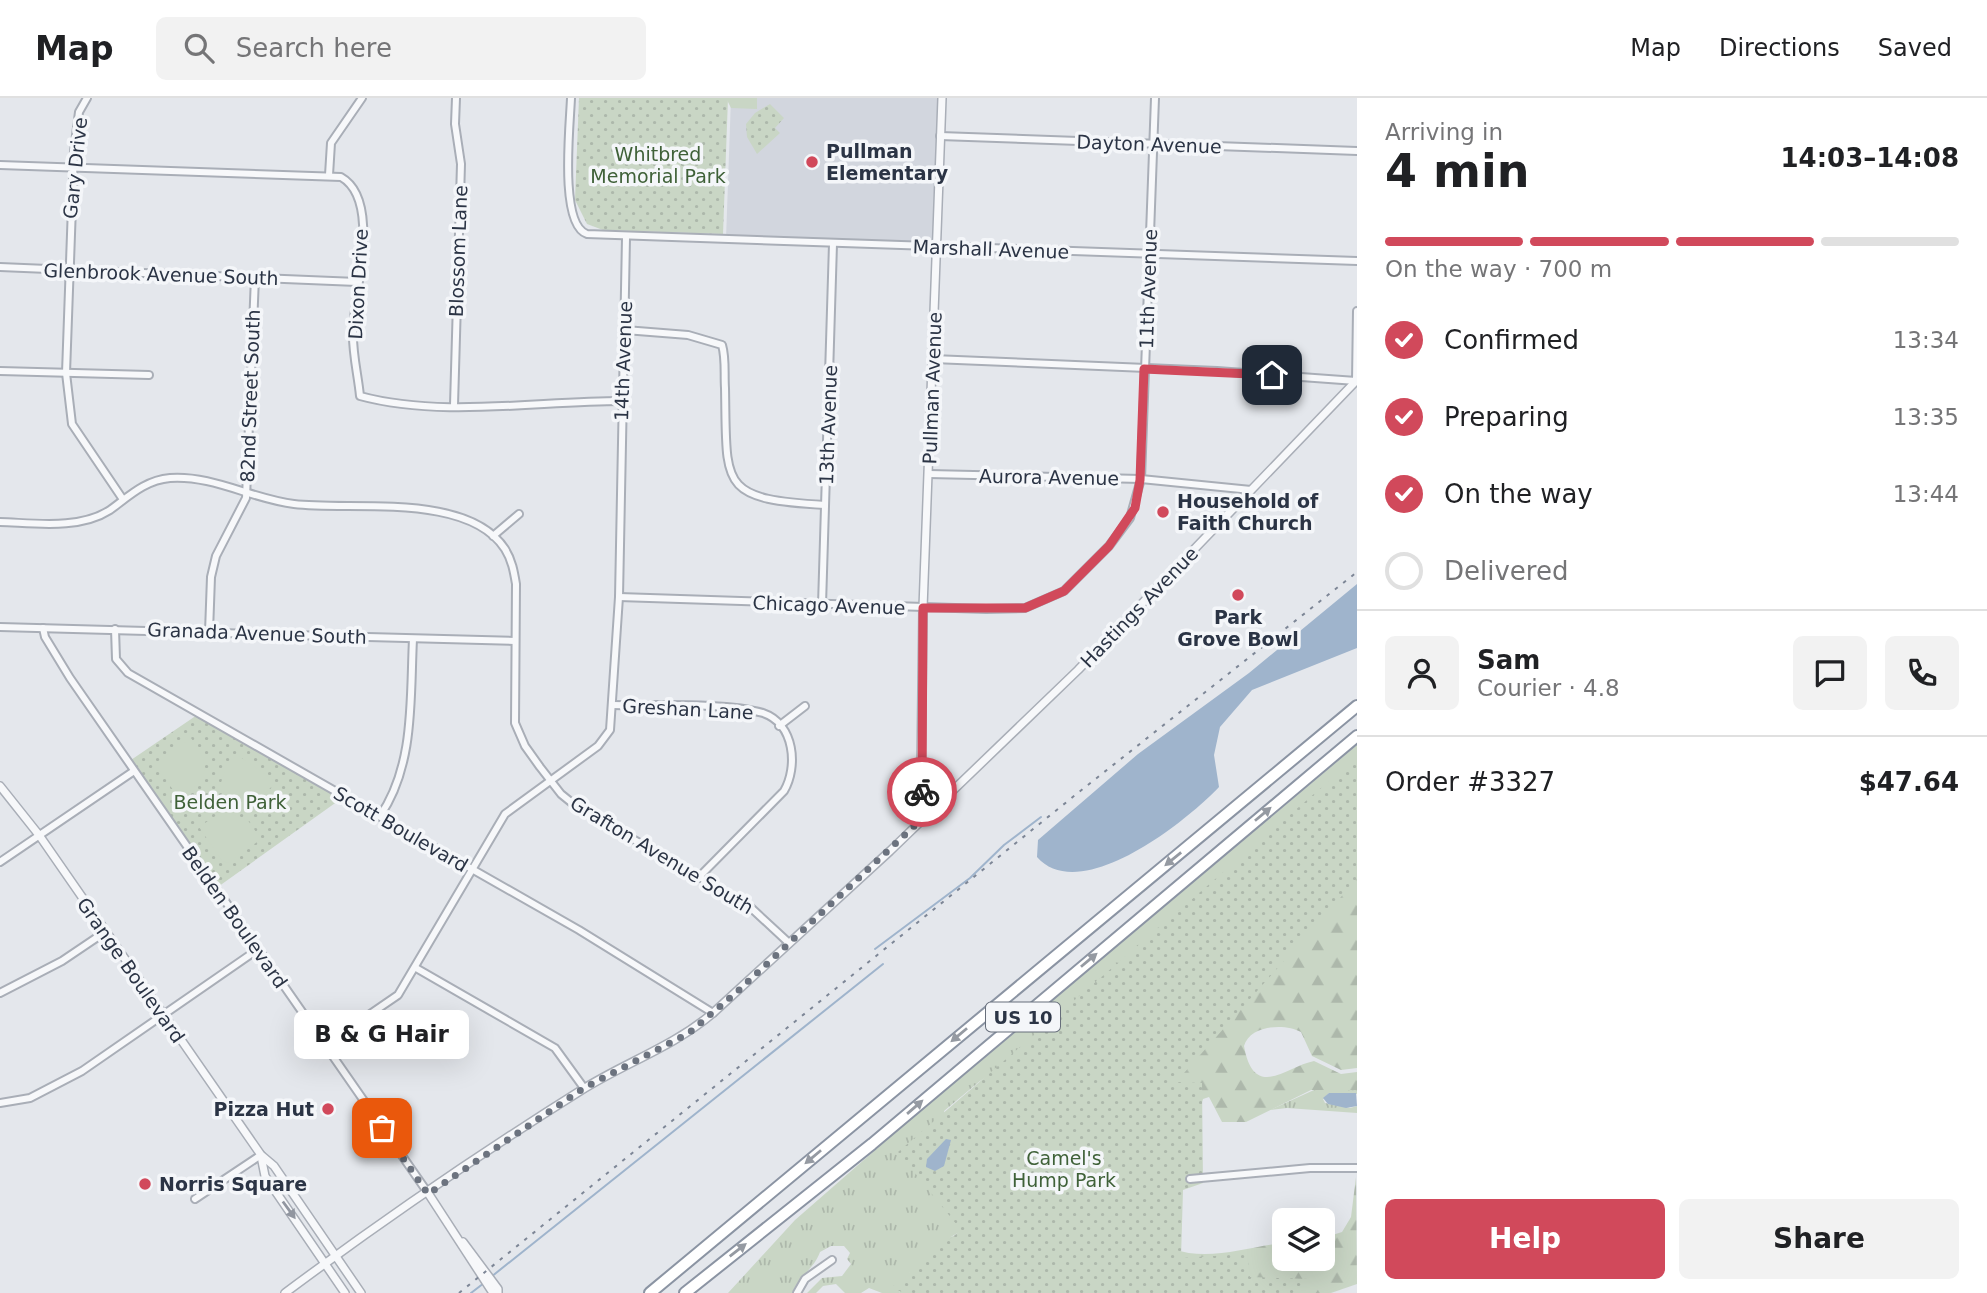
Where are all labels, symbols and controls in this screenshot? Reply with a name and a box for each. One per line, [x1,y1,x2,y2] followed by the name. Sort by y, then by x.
[156,17,646,80] search box
[35,29,114,68] text: Map
[180,29,218,67] icon: search
[236,33,392,63] text: Search here
[1630,34,1681,62] text: Map
[1719,34,1840,62] text: Directions
[1878,34,1952,62] text: Saved
[59,116,91,220] street label: Gary Drive
[1385,119,1503,145] text: Arriving in
[1076,130,1222,158] street label: Dayton Avenue
[826,140,949,184] place label: Pullman Elementary
[590,143,726,187] park label: Whitbred Memorial Park
[1780,143,1959,173] text: 14:03–14:08
[1385,144,1529,198] text: 4 min
[804,154,820,170] marker: Pullman Elementary
[445,185,471,317] street label: Blossom Lane
[344,228,372,340] street label: Dixon Drive
[1135,228,1161,350] street label: 11th Avenue
[912,235,1070,263] street label: Marshall Avenue
[1385,256,1612,282] text: On the way · 700 m
[43,259,279,289] street label: Glenbrook Avenue South
[610,300,636,422] street label: 14th Avenue
[236,309,264,483] street label: 82nd Street South
[918,311,946,465] street label: Pullman Avenue
[1385,321,1423,359] icon: check
[1444,325,1579,355] text: Confirmed
[1893,327,1959,353] text: 13:34
[1242,345,1302,405] pin
[1253,356,1291,394] icon: home
[815,364,841,486] street label: 13th Avenue
[1385,398,1423,436] icon: check
[1444,402,1569,432] text: Preparing
[1893,404,1959,430] text: 13:35
[979,465,1119,489] street label: Aurora Avenue
[1385,475,1423,513] icon: check
[1444,479,1593,509] text: On the way
[1893,481,1959,507] text: 13:44
[1177,490,1319,534] place label: Household of Faith Church
[1155,504,1171,520] marker: Household of Faith Church
[1076,542,1202,672] street label: Hastings Avenue
[1444,556,1568,586] text: Delivered
[1230,587,1246,603] marker: Park Grove Bowl
[752,591,906,619] street label: Chicago Avenue
[1177,606,1299,650] place label: Park Grove Bowl
[147,618,367,648] street label: Granada Avenue South
[1385,636,1459,710] button: person
[1793,636,1867,710] button: chat
[1885,636,1959,710] button: phone
[1477,645,1540,675] text: Sam
[1477,675,1620,701] text: Courier · 4.8
[622,695,754,723] street label: Greshan Lane
[887,757,957,827] courier
[1385,767,1555,797] text: Order #3327
[1859,767,1959,797] text: $47.64
[903,773,941,811] icon: bike
[330,782,472,876] street label: Scott Boulevard
[174,791,286,813] park label: Belden Park
[567,792,757,918] street label: Grafton Avenue South
[1255,807,1272,822] one-way arrow
[178,842,292,992] street label: Belden Boulevard
[1164,851,1181,866] one-way arrow
[73,893,189,1047] street label: Grange Boulevard
[1079,952,1097,967] one-way arrow
[986,1002,1060,1032] road number: US 10
[294,1009,470,1058] callout: B & G Hair
[314,1021,449,1047] text: B & G Hair
[951,1027,968,1042] one-way arrow
[213,1098,314,1120] place label: Pizza Hut
[352,1098,412,1158] pin
[906,1099,924,1115] one-way arrow
[320,1101,336,1117] marker: Pizza Hut
[363,1109,401,1147] icon: bag
[1012,1147,1116,1191] park label: Camel's Hump Park
[804,1149,822,1165] one-way arrow
[159,1173,307,1195] place label: Norris Square
[137,1176,153,1192] marker: Norris Square
[1385,1199,1665,1279] button: Help
[1679,1199,1959,1279] button: Share
[282,1201,296,1219] one-way arrow
[1272,1208,1335,1271] map controls
[1272,1208,1335,1271] button: layers
[729,1242,747,1257] one-way arrow

